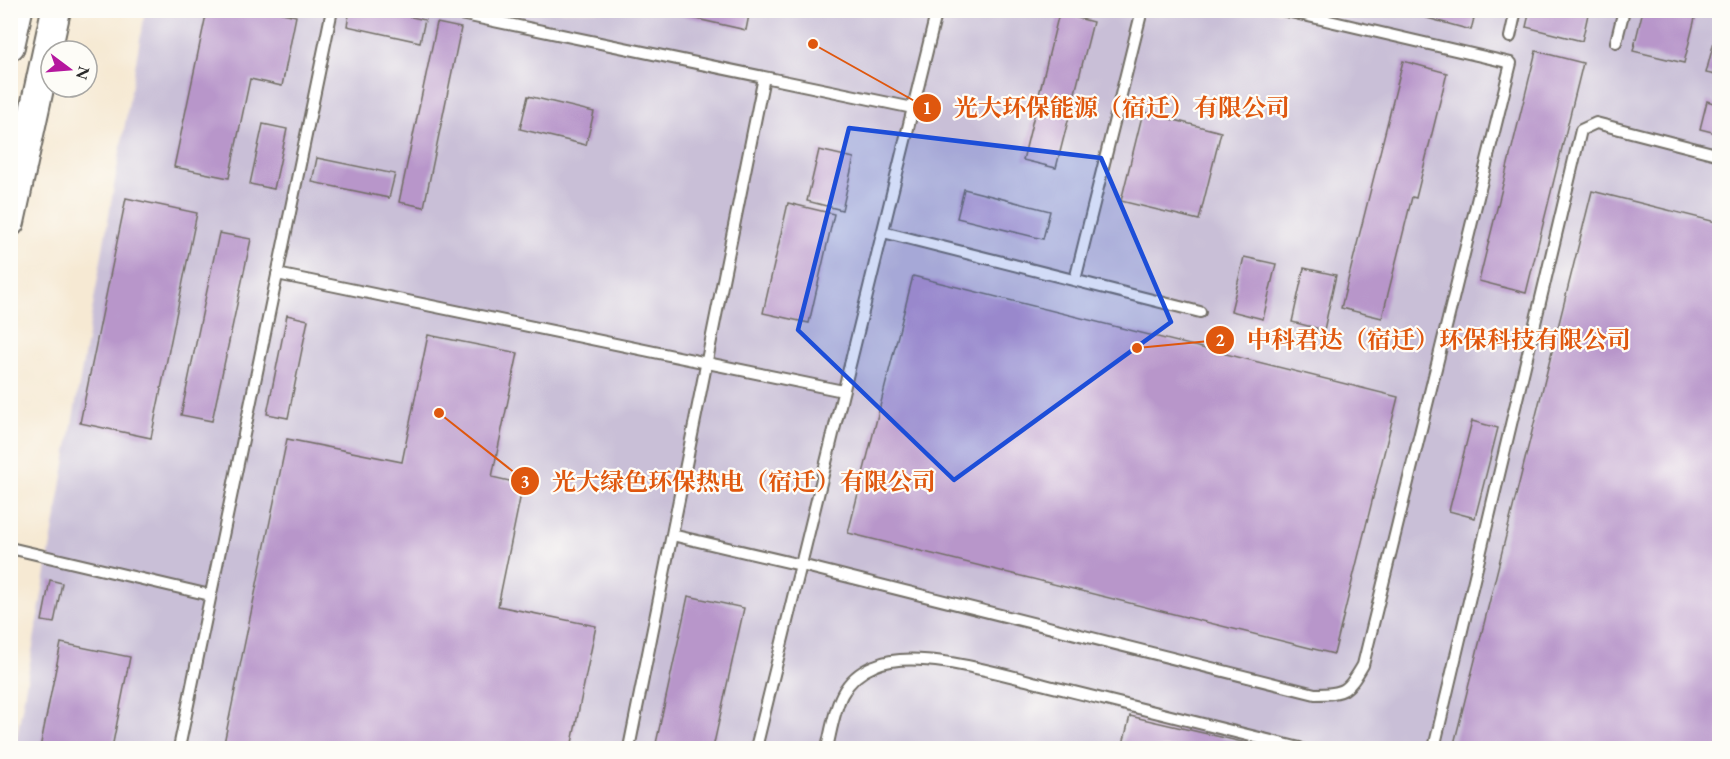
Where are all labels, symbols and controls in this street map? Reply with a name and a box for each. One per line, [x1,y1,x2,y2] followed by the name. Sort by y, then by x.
[39,39,99,99] north arrow
[71,64,95,82] text: N
[912,87,1302,129] callout: 光大环保能源（宿迁）有限公司
[954,92,1290,123] text: 光大环保能源（宿迁）有限公司
[922,96,932,119] text: 1
[1205,319,1643,361] callout: 中科君达（宿迁）环保科技有限公司
[1247,324,1631,355] text: 中科君达（宿迁）环保科技有限公司
[1215,328,1225,351] text: 2
[510,460,948,502] callout: 光大绿色环保热电（宿迁）有限公司
[552,466,936,497] text: 光大绿色环保热电（宿迁）有限公司
[520,470,530,493] text: 3

